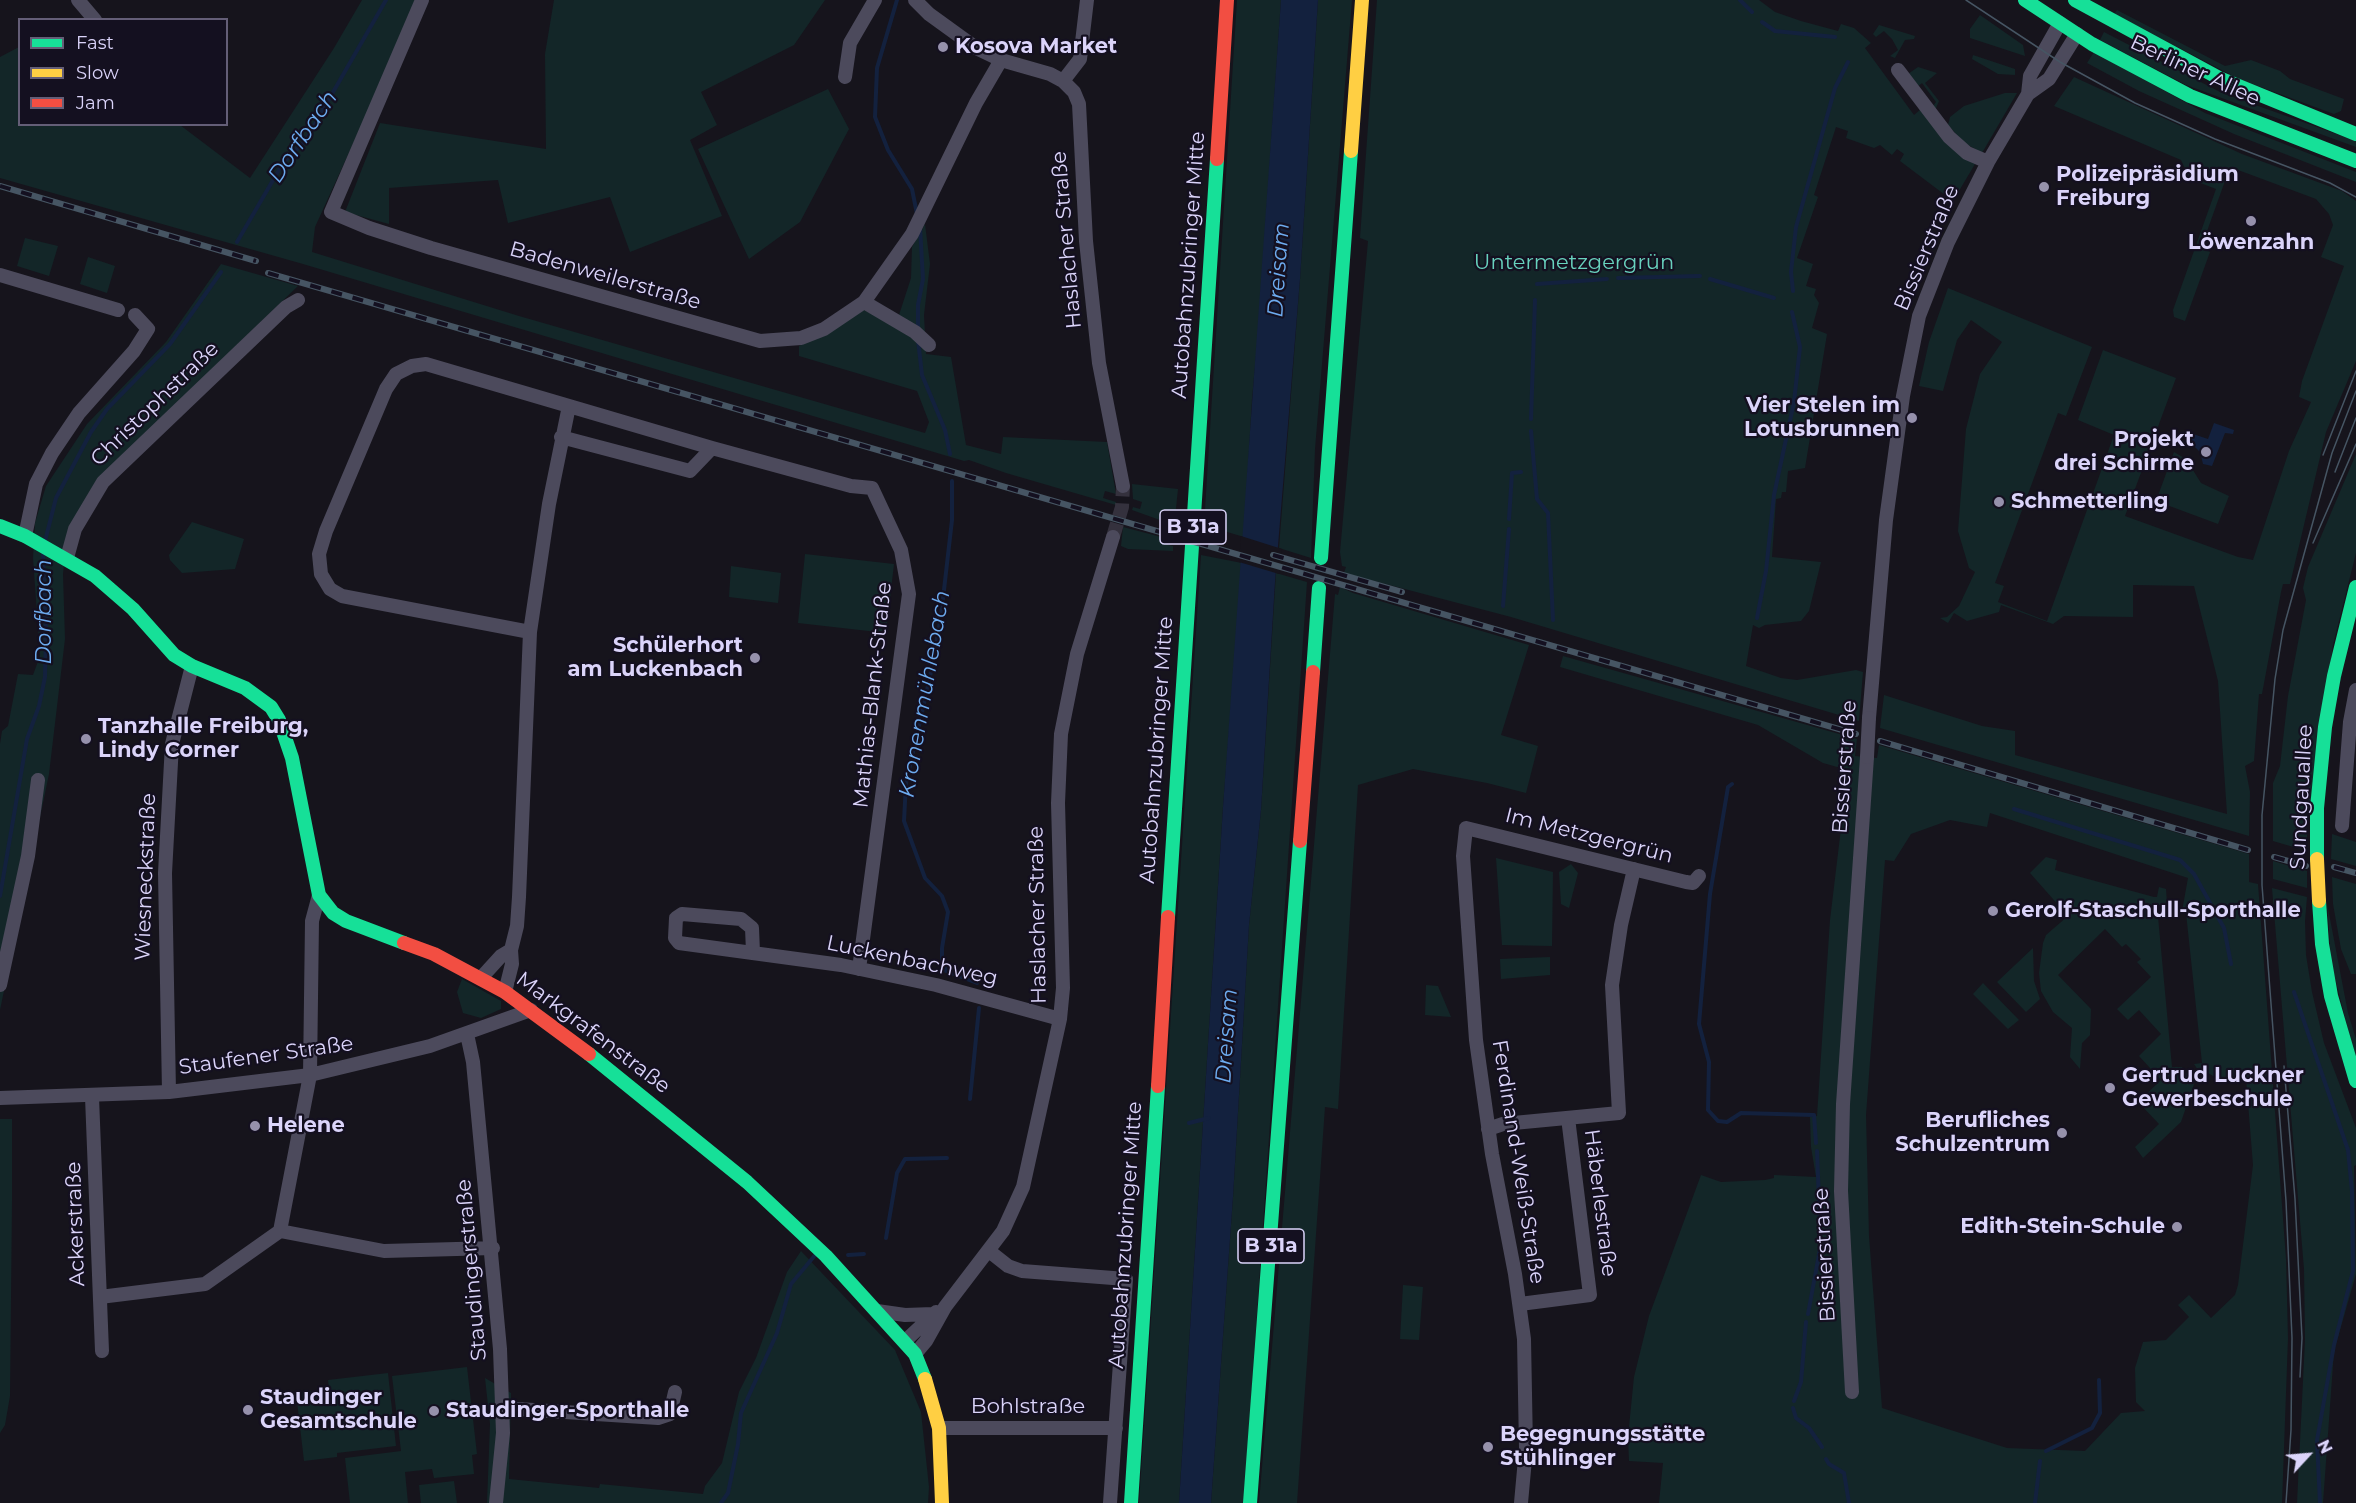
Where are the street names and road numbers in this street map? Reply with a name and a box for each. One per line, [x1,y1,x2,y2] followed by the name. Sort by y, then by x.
[2126,30,2264,112] street label: Berliner Allee
[1167,130,1211,400] street label: Autobahnzubringer Mitte
[1047,150,1087,330] street label: Haslacher Straße
[1889,181,1965,315] street label: Bissierstraße
[506,237,704,315] street label: Badenweilerstraße
[86,336,224,472] street label: Christophstraße
[1160,510,1226,544] road number: B 31a
[849,581,897,809] street label: Mathias-Blank-Straße
[1135,615,1179,885] street label: Autobahnzubringer Mitte
[1828,699,1862,835] street label: Bissierstraße
[2286,724,2318,870] street label: Sundgauallee
[130,793,162,961] street label: Wiesneckstraße
[1502,803,1676,869] street label: Im Metzgergrün
[1024,826,1052,1004] street label: Haslacher Straße
[824,931,1000,991] street label: Luckenbachweg
[511,967,675,1099] street label: Markgrafenstraße
[177,1031,355,1081] street label: Staufener Straße
[1486,1038,1550,1286] street label: Ferdinand-Weiß-Straße
[1104,1100,1148,1370] street label: Autobahnzubringer Mitte
[1578,1128,1622,1278] street label: Häberlestraße
[61,1161,91,1287] street label: Ackerstraße
[451,1178,493,1362] street label: Staudingerstraße
[1809,1187,1841,1323] street label: Bissierstraße
[1238,1229,1304,1263] road number: B 31a
[971,1394,1085,1420] street label: Bohlstraße

